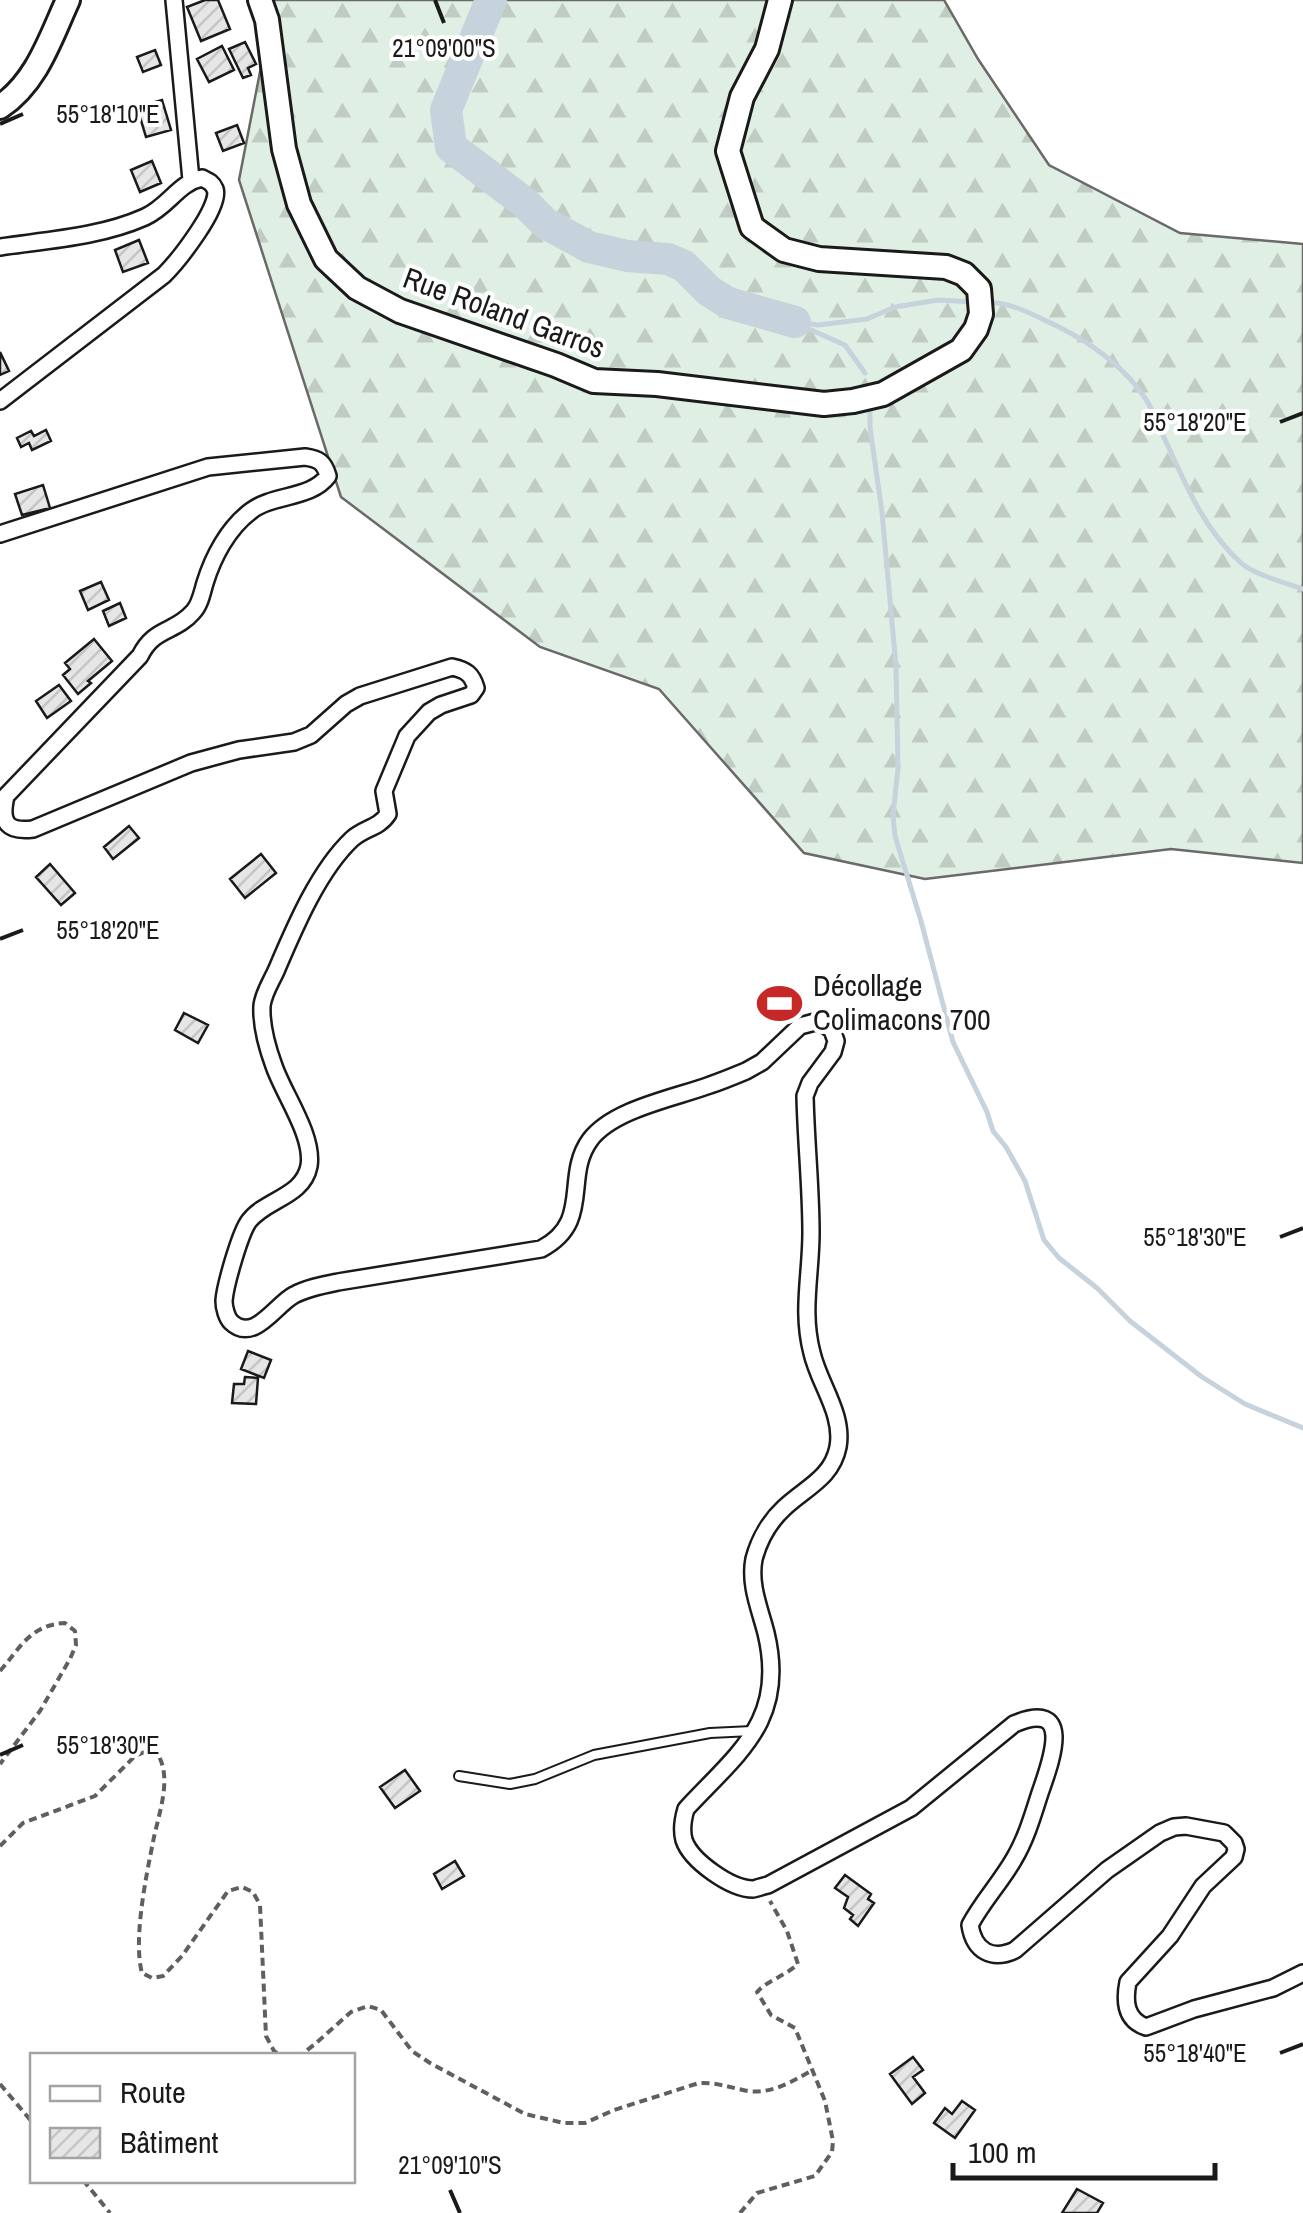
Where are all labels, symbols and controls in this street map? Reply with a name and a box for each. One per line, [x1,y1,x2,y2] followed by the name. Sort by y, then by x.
[392,31,496,65] text: 21°09'00"S
[56,97,160,131] text: 55°18'10"E
[398,257,611,367] street label: Rue Roland Garros
[1143,405,1247,439] text: 55°18'20"E
[56,913,160,947] text: 55°18'20"E
[813,965,991,1039] place label: Décollage Colimacons 700
[756,979,804,1027] sports icon: Décollage Colimacons 700
[1143,1220,1247,1254] text: 55°18'30"E
[56,1728,160,1762] text: 55°18'30"E
[1143,2036,1247,2070] text: 55°18'40"E
[30,2053,355,2183] legend
[120,2072,186,2112] text: Route
[953,2118,1216,2180] scale bar
[120,2122,219,2162] text: Bâtiment
[968,2132,1036,2172] text: 100 m
[398,2148,502,2182] text: 21°09'10"S

